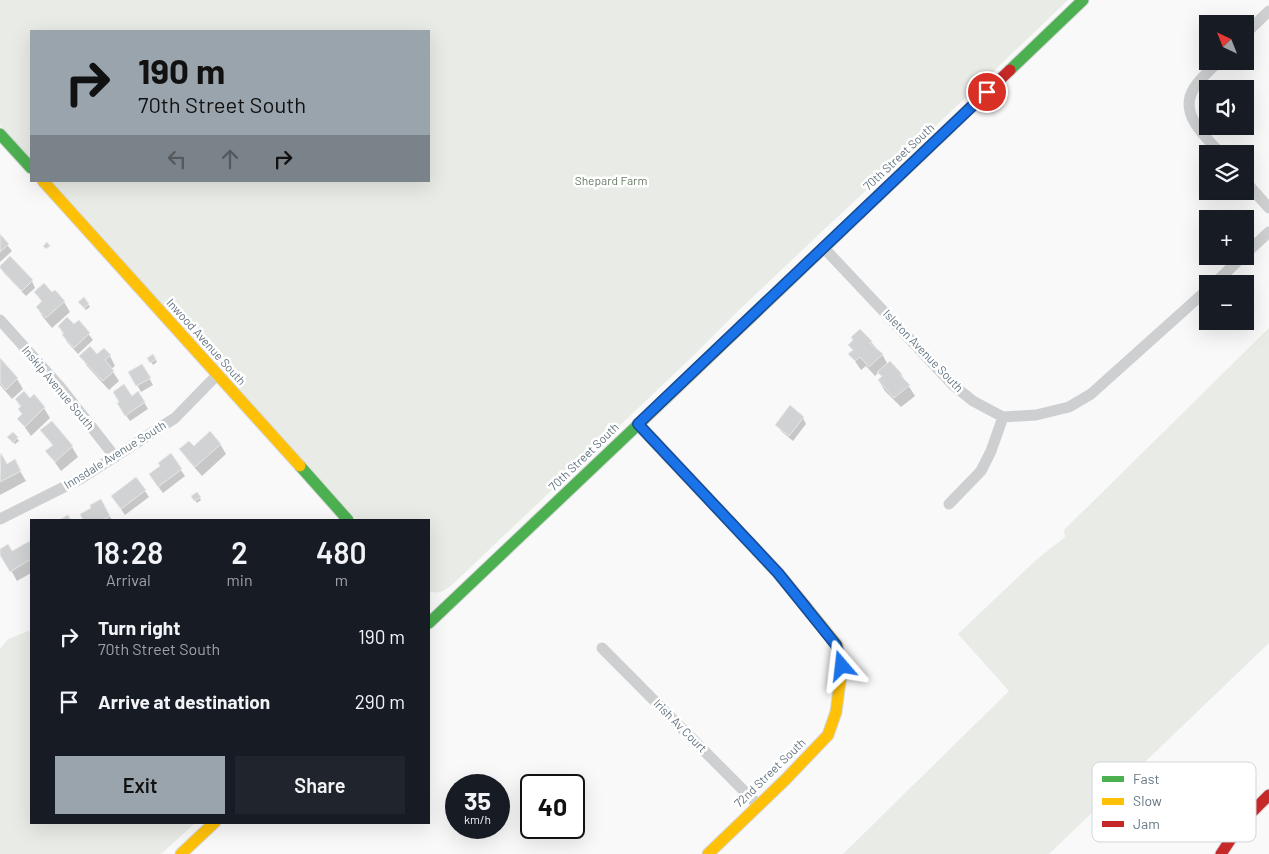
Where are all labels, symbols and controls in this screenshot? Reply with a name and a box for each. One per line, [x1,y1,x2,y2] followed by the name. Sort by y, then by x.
[1199,15,1254,70] north arrow
[1199,15,1254,330] map controls
[138,49,225,91] text: 190 m
[55,50,120,115] icon: right
[966,71,1008,113] pin
[973,78,1001,106] icon: arrive
[1199,80,1254,135] button: sound
[138,91,306,117] text: 70th Street South
[860,120,937,193] street label: 70th Street South
[163,145,191,173] icon: left
[216,145,244,173] icon: ahead
[269,145,297,173] icon: right
[1199,145,1254,200] button: layers
[575,173,647,187] park label: Shepard Farm
[1199,210,1254,265] button: +
[1199,275,1254,330] button: −
[164,295,249,387] street label: Inwood Avenue South
[881,306,967,394] street label: Isleton Avenue South
[20,343,98,432] street label: Inskip Avenue South
[61,417,168,491] street label: Innsdale Avenue South
[545,419,621,493] street label: 70th Street South
[93,534,163,570] text: 18:28
[231,534,248,570] text: 2
[316,534,367,570] text: 480
[106,570,151,589] text: Arrival
[227,570,253,589] text: min
[335,570,348,589] text: m
[98,616,180,639] text: Turn right
[55,623,83,651] icon: right
[358,625,405,648] text: 190 m
[98,639,220,658] text: 70th Street South
[815,639,867,691] position arrow
[55,688,83,716] icon: arrive
[98,690,270,713] text: Arrive at destination
[355,690,405,713] text: 290 m
[651,696,710,755] street label: Irish Av Court
[731,735,808,810] street label: 72nd Street South
[55,756,225,814] button: Exit
[235,756,405,814] button: Share
[1092,762,1256,842] legend
[1133,770,1159,787] text: Fast
[520,774,585,839] speed limit sign: 40
[464,785,491,815] text: 35
[1133,792,1162,809] text: Slow
[464,812,491,826] text: km/h
[1133,815,1160,832] text: Jam

